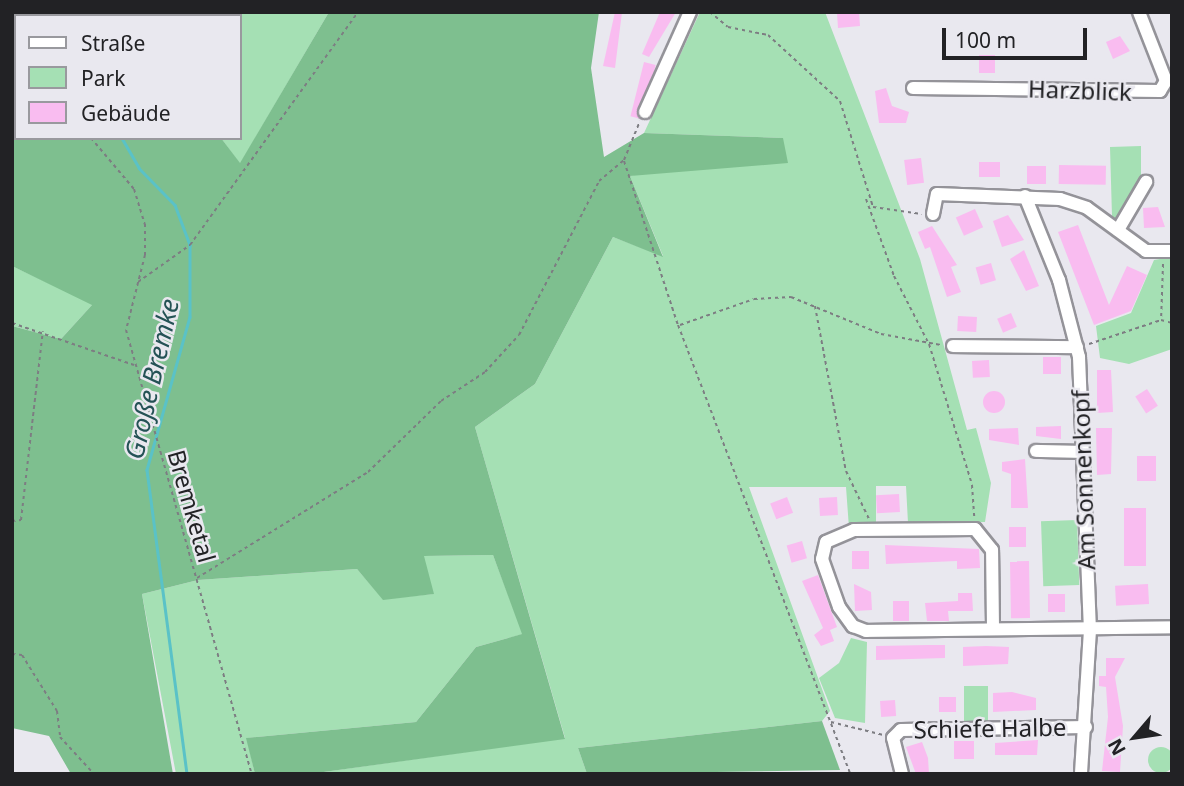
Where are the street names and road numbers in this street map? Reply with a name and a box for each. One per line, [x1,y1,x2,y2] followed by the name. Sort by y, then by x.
[1028,74,1132,106] street label: Harzblick
[1065,390,1101,570] street label: Am Sonnenkopf
[162,446,222,566] street label: Bremketal
[913,712,1067,744] street label: Schiefe Halbe

